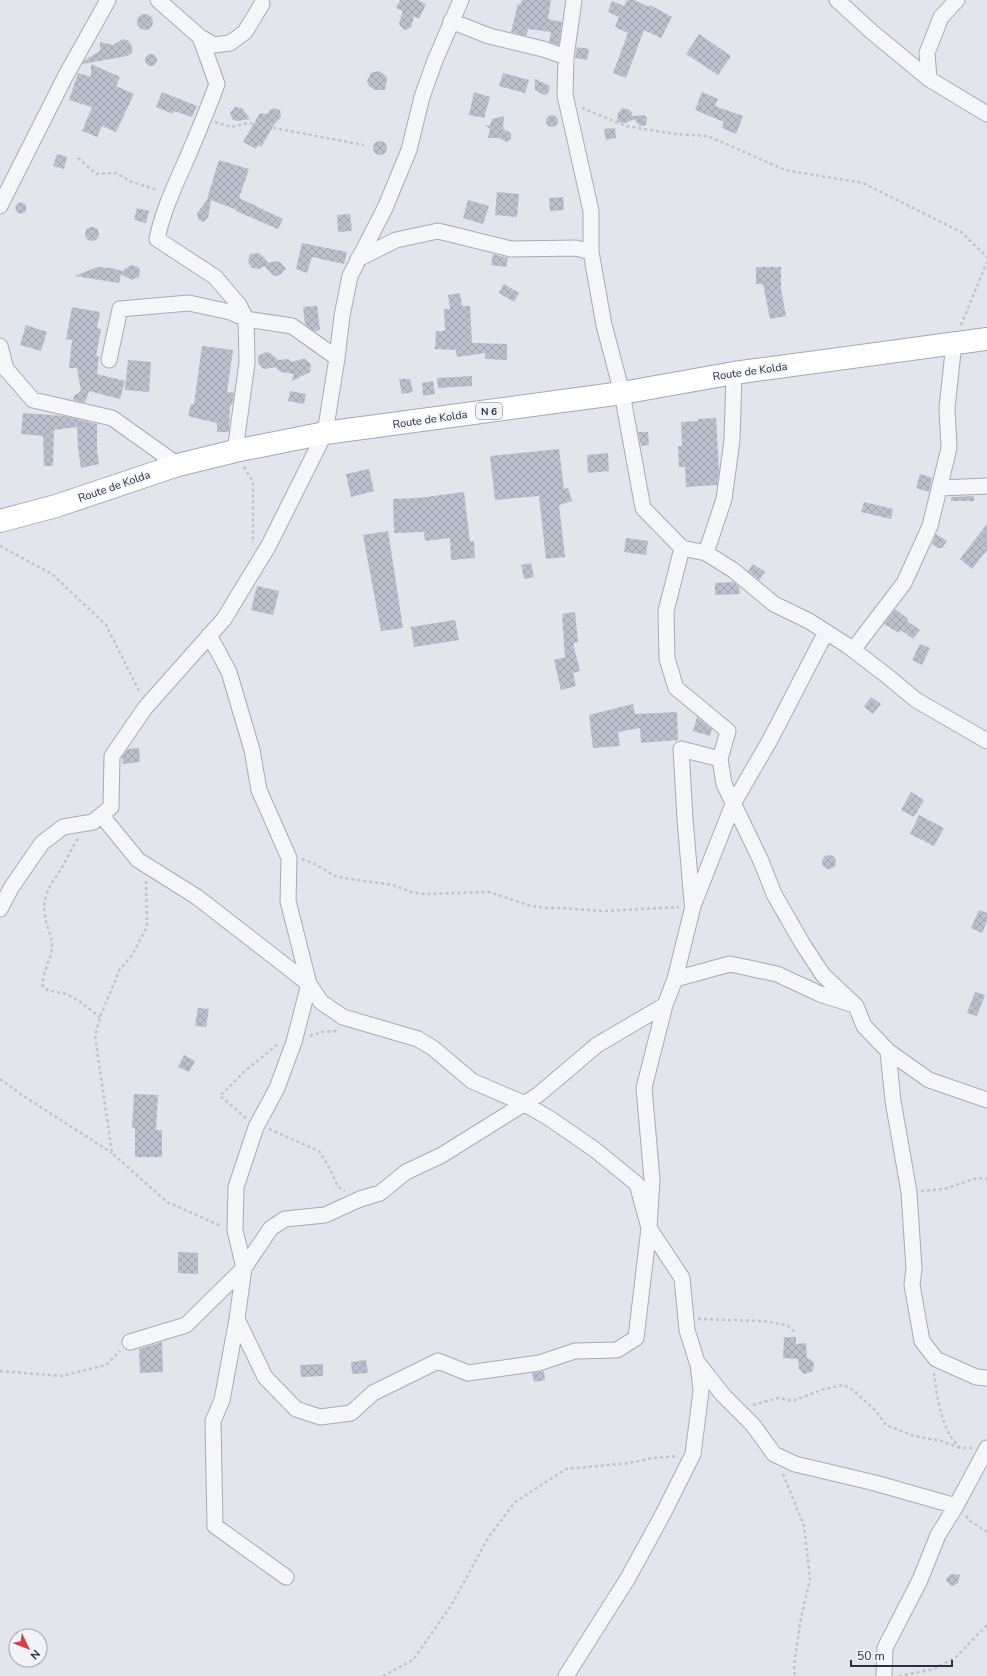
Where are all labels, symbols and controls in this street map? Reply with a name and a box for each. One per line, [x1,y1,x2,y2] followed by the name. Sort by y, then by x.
[712,359,789,384] street label: Route de Kolda
[476,403,502,419] road number: N 6
[392,407,469,432] street label: Route de Kolda
[76,467,152,506] street label: Route de Kolda
[8,1628,48,1668] north arrow
[851,1642,952,1668] scale bar
[27,1646,43,1663] text: N
[857,1648,885,1664] text: 50 m

